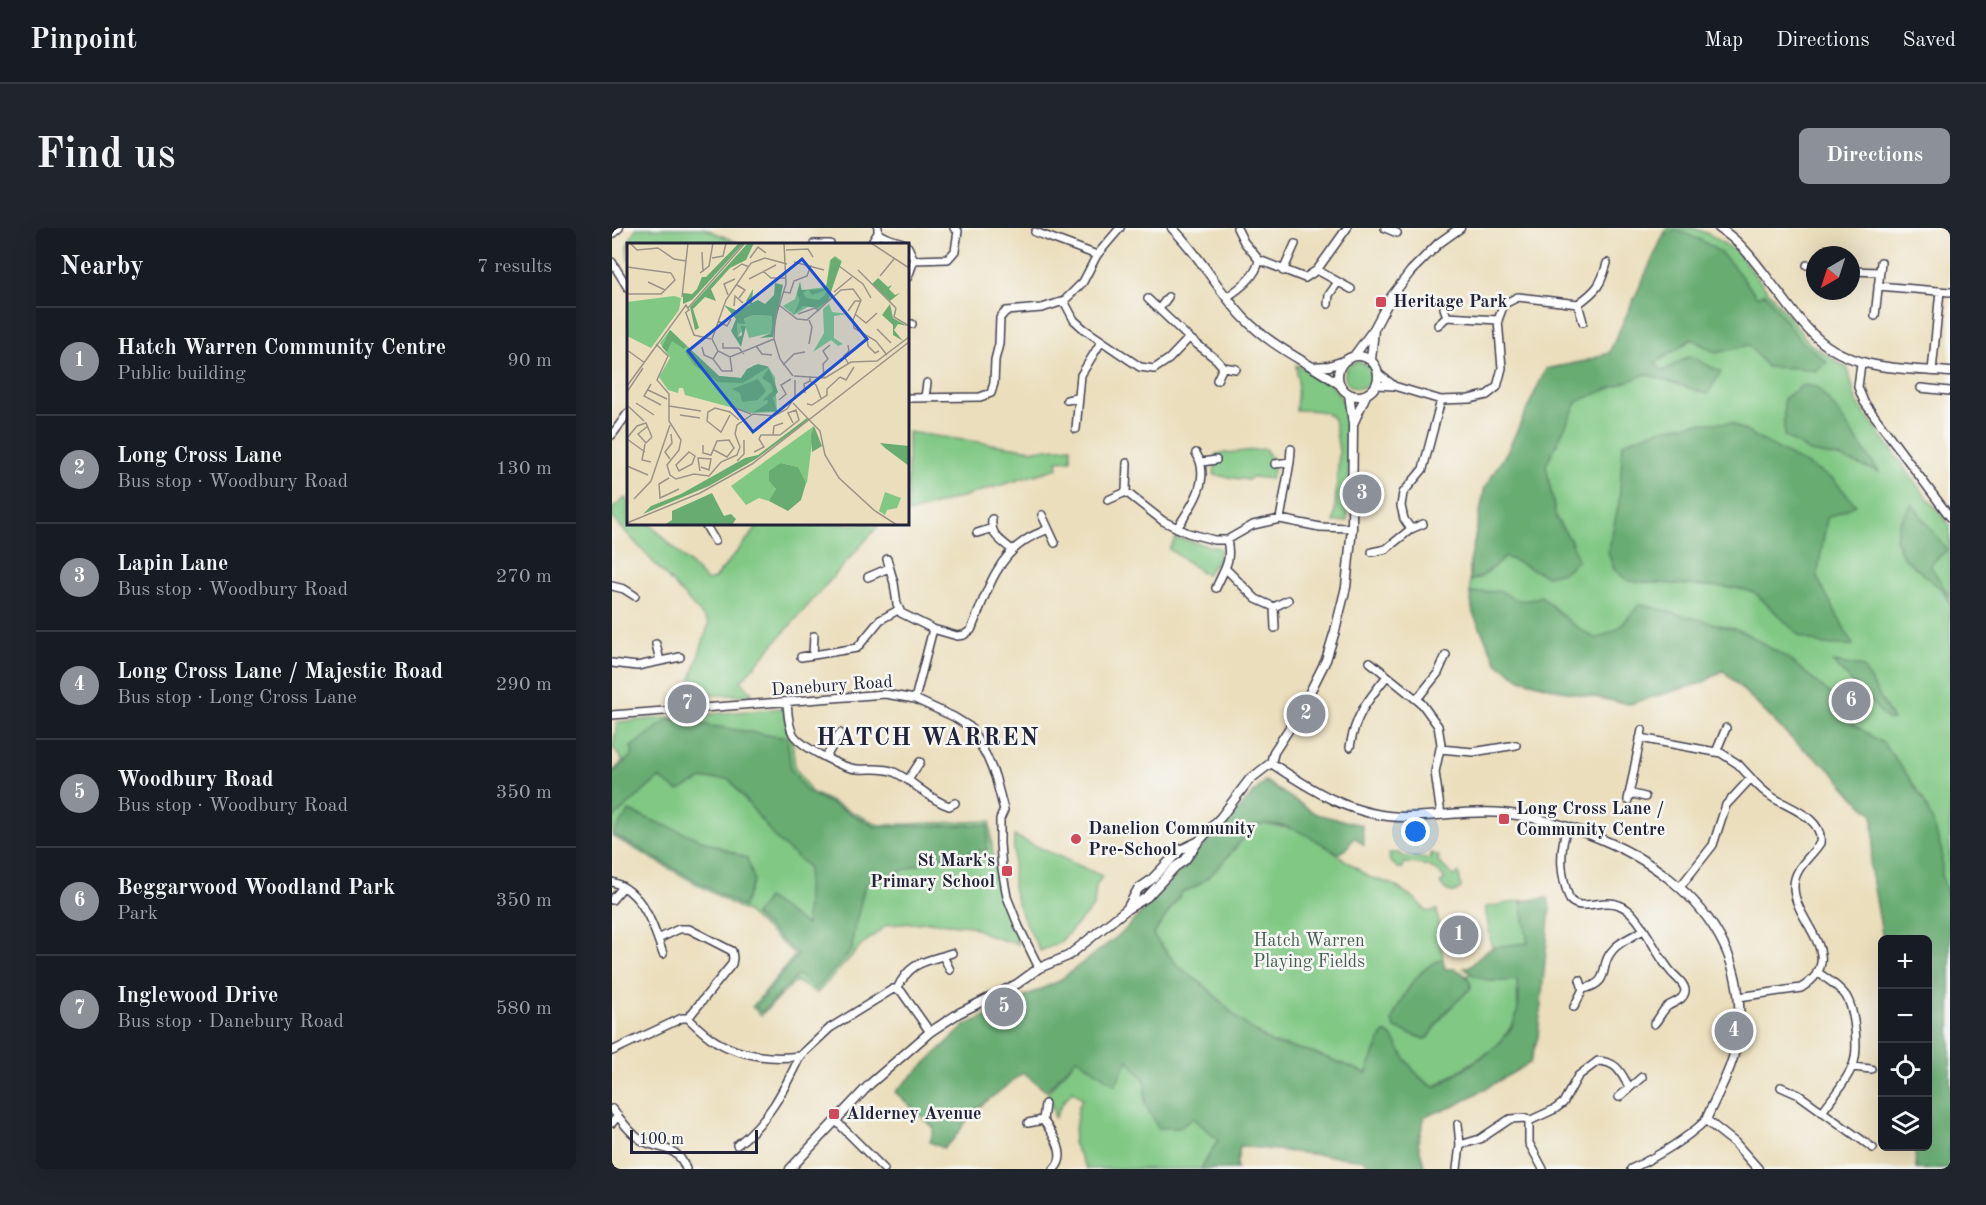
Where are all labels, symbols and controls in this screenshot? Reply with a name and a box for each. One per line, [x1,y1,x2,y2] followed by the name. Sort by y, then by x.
[30,27,137,55] text: Pinpoint
[1704,30,1743,51] text: Map
[1776,30,1870,51] text: Directions
[1903,30,1956,51] text: Saved
[1799,128,1950,184] button: Directions
[36,135,175,177] text: Find us
[627,243,909,525] inset map
[1806,246,1860,300] north arrow
[60,254,144,280] text: Nearby
[477,257,552,277] text: 7 results
[1393,293,1508,311] place label: Heritage Park
[1374,295,1388,309] marker: Heritage Park
[117,337,446,359] text: Hatch Warren Community Centre
[74,351,85,371] text: 1
[507,351,552,371] text: 90 m
[117,364,246,384] text: Public building
[117,445,282,467] text: Long Cross Lane
[74,459,85,479] text: 2
[496,459,552,479] text: 130 m
[117,472,348,492] text: Bus stop · Woodbury Road
[1342,472,1382,516] pin: 3
[117,553,228,575] text: Lapin Lane
[74,567,85,587] text: 3
[496,567,552,587] text: 270 m
[117,580,348,600] text: Bus stop · Woodbury Road
[117,661,443,683] text: Long Cross Lane / Majestic Road
[771,673,893,699] street label: Danebury Road
[74,675,85,695] text: 4
[496,675,552,695] text: 290 m
[1832,678,1870,724] pin: 6
[668,682,706,726] pin: 7
[117,688,357,708] text: Bus stop · Long Cross Lane
[1286,692,1326,736] pin: 2
[816,727,1040,751] district label: HATCH WARREN
[117,769,274,791] text: Woodbury Road
[74,783,85,803] text: 5
[496,783,552,803] text: 350 m
[117,796,348,816] text: Bus stop · Woodbury Road
[1516,800,1665,839] place label: Long Cross Lane / Community Centre
[1497,812,1511,826] marker: Long Cross Lane / Community Centre
[1401,817,1430,846] your location
[1088,820,1256,859] place label: Danelion Community Pre-School
[1069,832,1083,846] marker: Danelion Community Pre-School
[870,852,995,891] place label: St Mark's Primary School
[1000,864,1014,878] marker: St Mark's Primary School
[117,877,395,899] text: Beggarwood Woodland Park
[74,891,85,911] text: 6
[496,891,552,911] text: 350 m
[117,904,158,924] text: Park
[1440,912,1478,958] pin: 1
[1253,932,1365,971] park label: Hatch Warren Playing Fields
[1878,935,1932,1151] map controls
[1878,935,1932,989] button: +
[984,984,1024,1030] pin: 5
[117,985,278,1007] text: Inglewood Drive
[1878,989,1932,1043] button: −
[74,999,85,1019] text: 7
[496,999,552,1019] text: 580 m
[1714,1008,1754,1054] pin: 4
[117,1012,344,1032] text: Bus stop · Danebury Road
[1878,1043,1932,1097] button: locate
[1878,1097,1932,1151] button: layers
[846,1105,982,1123] place label: Alderney Avenue
[827,1107,841,1121] marker: Alderney Avenue
[630,1127,758,1154] scale bar
[639,1132,684,1148] text: 100 m

